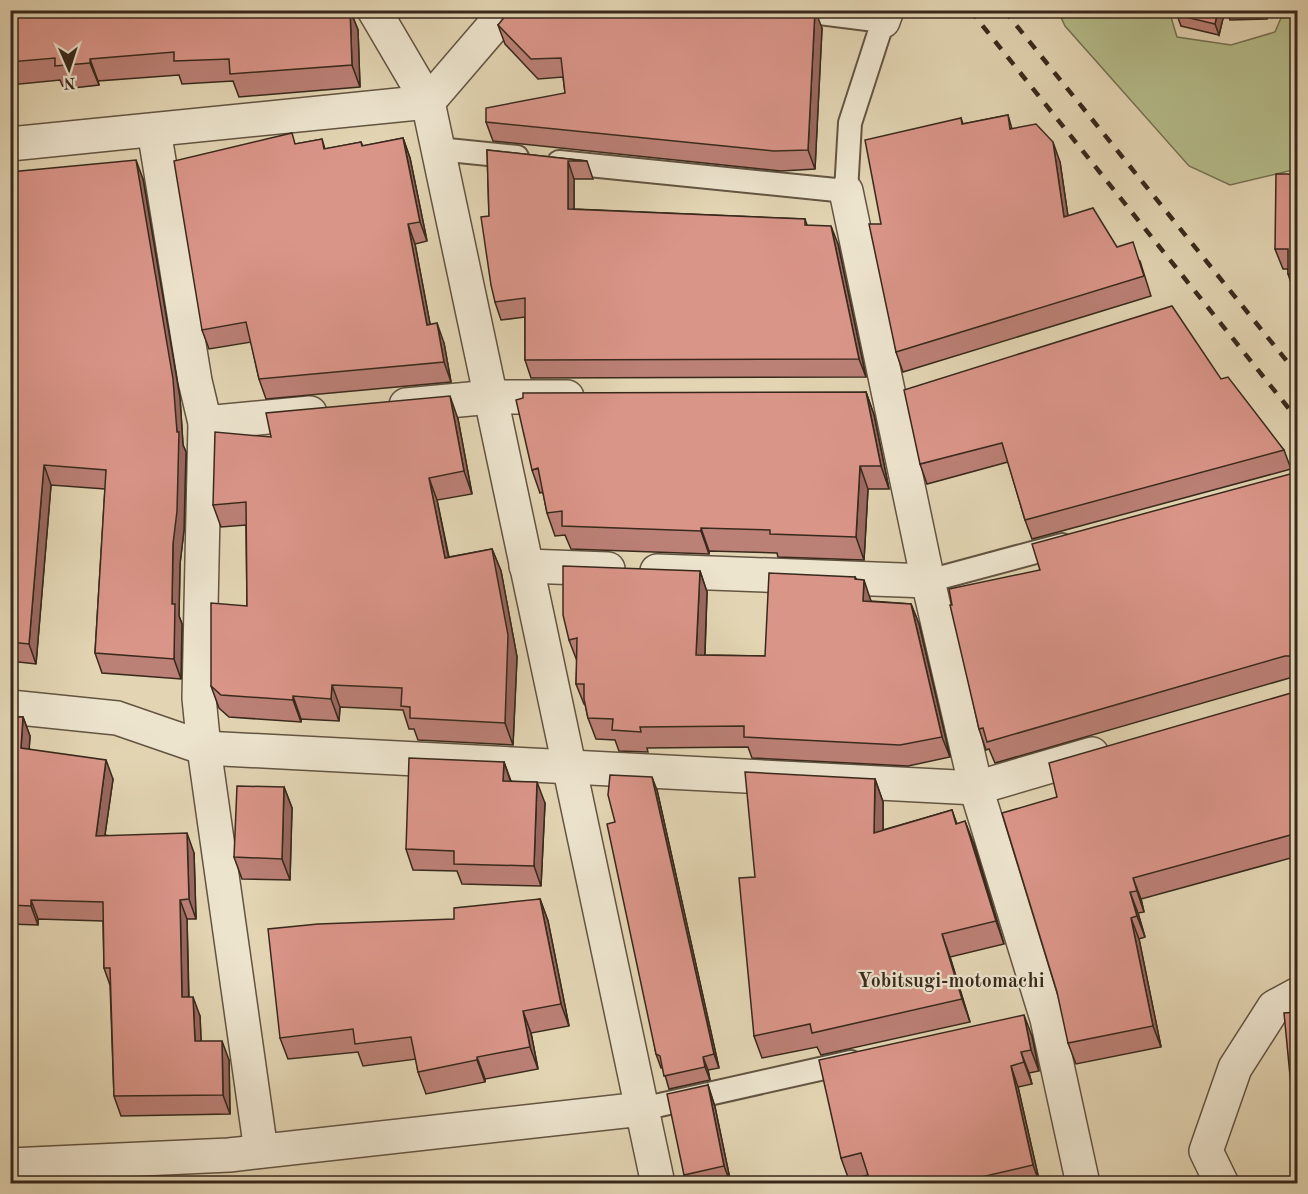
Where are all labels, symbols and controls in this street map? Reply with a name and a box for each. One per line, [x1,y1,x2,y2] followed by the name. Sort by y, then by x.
[39,39,99,99] north arrow
[62,74,76,90] text: N
[857,972,1045,992] district label: Yobitsugi-motomachi

